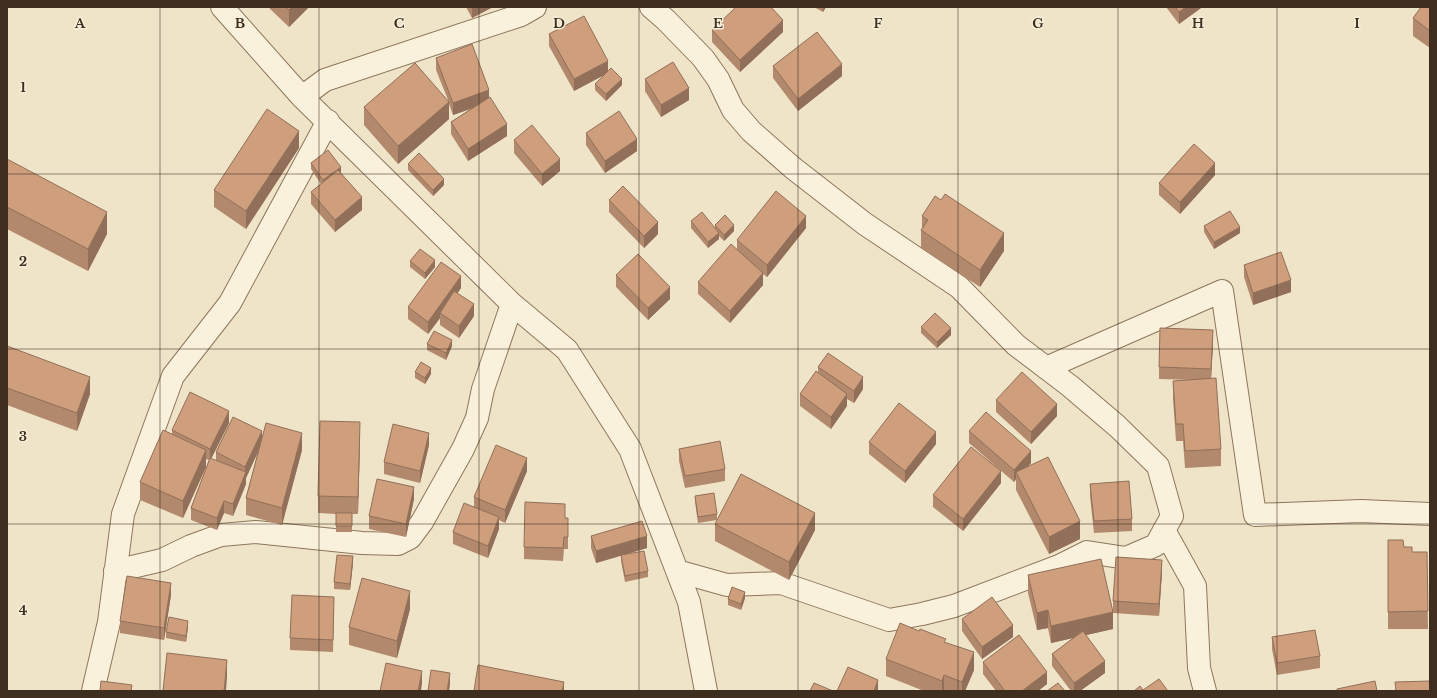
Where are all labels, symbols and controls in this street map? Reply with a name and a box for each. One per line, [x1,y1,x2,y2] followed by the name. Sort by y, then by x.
[74,15,86,32] text: A
[235,15,245,32] text: B
[394,15,405,32] text: C
[553,15,565,32] text: D
[713,15,723,32] text: E
[874,15,883,32] text: F
[1032,15,1044,32] text: G
[1192,15,1204,32] text: H
[1354,15,1360,32] text: I
[20,79,26,96] text: 1
[19,253,27,270] text: 2
[19,428,27,445] text: 3
[19,602,28,619] text: 4

